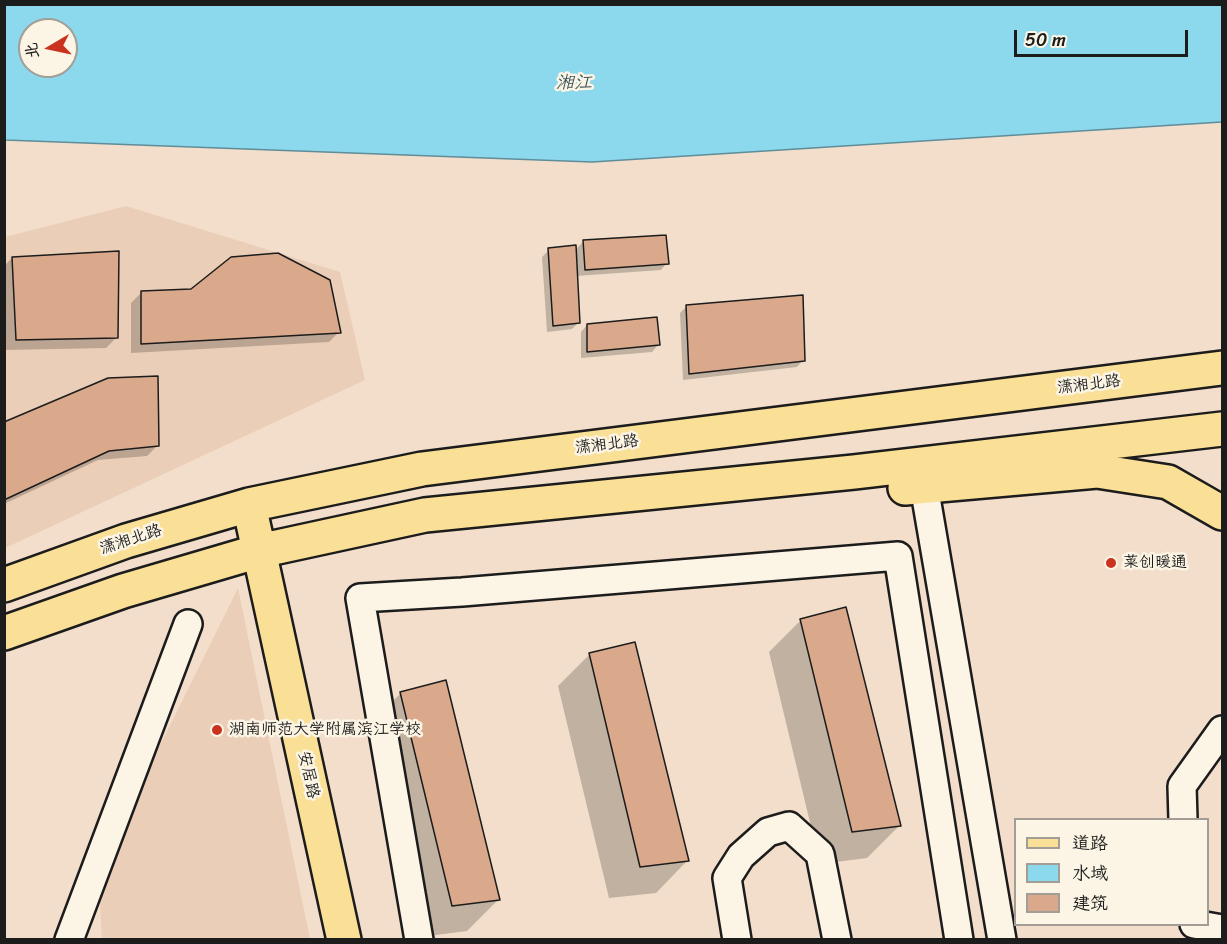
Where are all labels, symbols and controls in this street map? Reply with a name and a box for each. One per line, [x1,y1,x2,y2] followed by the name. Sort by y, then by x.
[18,18,78,78] north arrow
[1017,18,1191,56] scale bar
[1025,24,1066,56] text: 50 m
[16,40,47,61] text: 北
[556,72,592,94] water label: 湘江
[1056,372,1122,398] street label: 潇湘北路
[574,432,640,458] street label: 潇湘北路
[98,521,164,559] street label: 潇湘北路
[1123,553,1187,573] place label: 莱创暖通
[1104,556,1118,570] marker: 莱创暖通
[229,720,421,740] place label: 湖南师范大学附属滨江学校
[210,723,224,737] marker: 湖南师范大学附属滨江学校
[294,750,322,800] street label: 安居路
[1014,818,1209,926] legend
[1072,827,1108,859] text: 道路
[1072,857,1108,889] text: 水域
[1072,887,1108,919] text: 建筑

